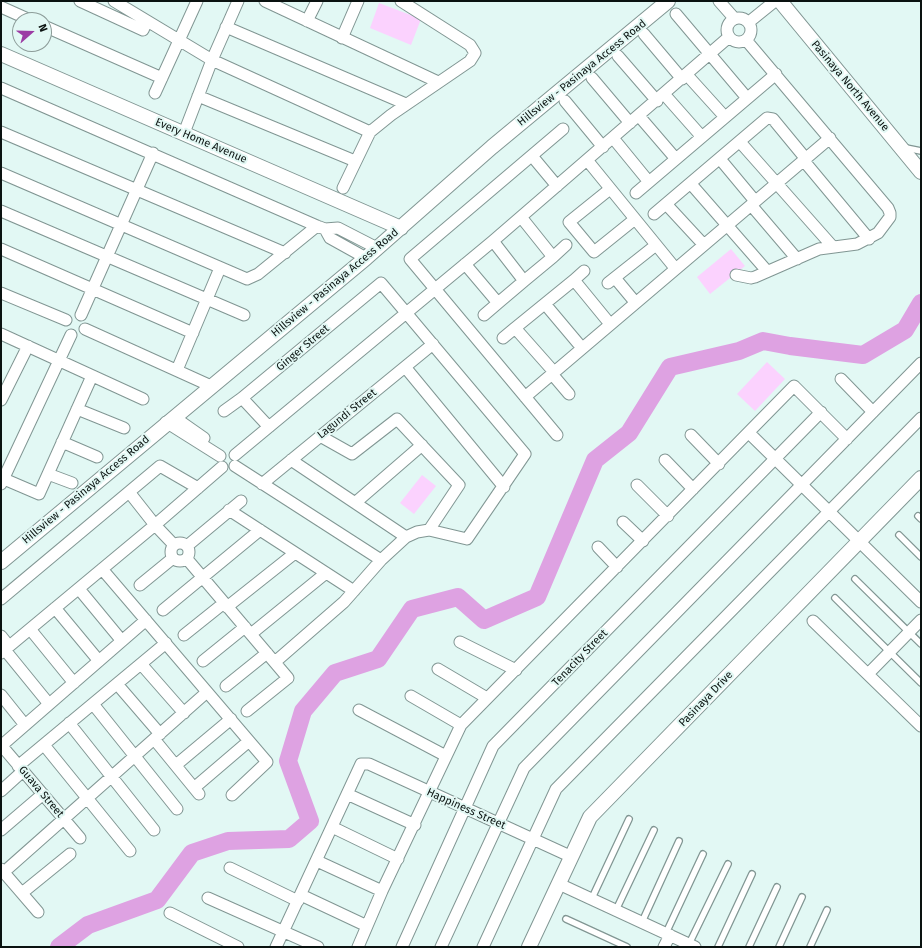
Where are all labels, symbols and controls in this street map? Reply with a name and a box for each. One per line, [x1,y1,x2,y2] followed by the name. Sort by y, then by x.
[12,12,52,52] north arrow
[515,17,649,129] street label: Hillsview - Pasinaya Access Road
[35,22,50,34] text: N
[808,38,892,134] street label: Pasinaya North Avenue
[153,116,249,166] street label: Every Home Avenue
[269,226,401,340] street label: Hillsview - Pasinaya Access Road
[274,322,332,374] street label: Ginger Street
[315,386,379,442] street label: Lagundi Street
[20,433,152,547] street label: Hillsview - Pasinaya Access Road
[550,627,610,689] street label: Tenacity Street
[676,668,736,730] street label: Pasinaya Drive
[16,764,66,820] street label: Guava Street
[424,786,508,832] street label: Happiness Street

